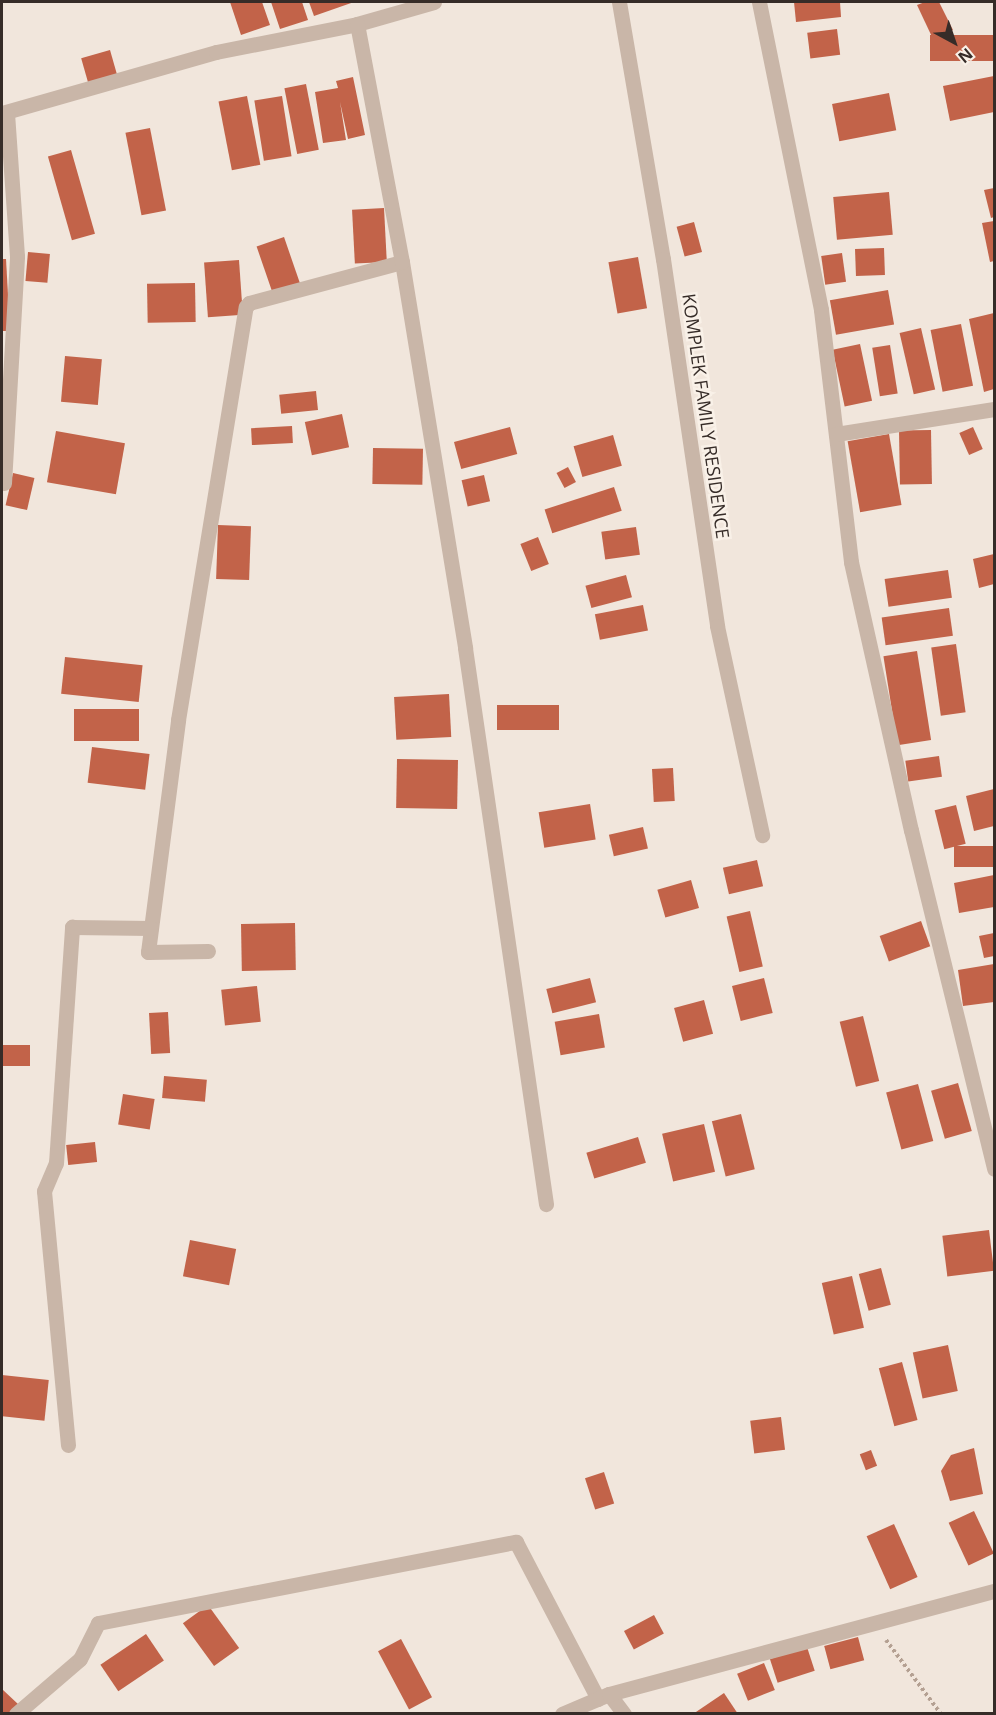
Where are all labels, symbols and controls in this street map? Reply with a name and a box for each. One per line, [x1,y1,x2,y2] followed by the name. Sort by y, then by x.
[924,12,984,72] north arrow
[954,43,978,68] text: N
[678,292,734,540] street label: KOMPLEK FAMILY RESIDENCE

